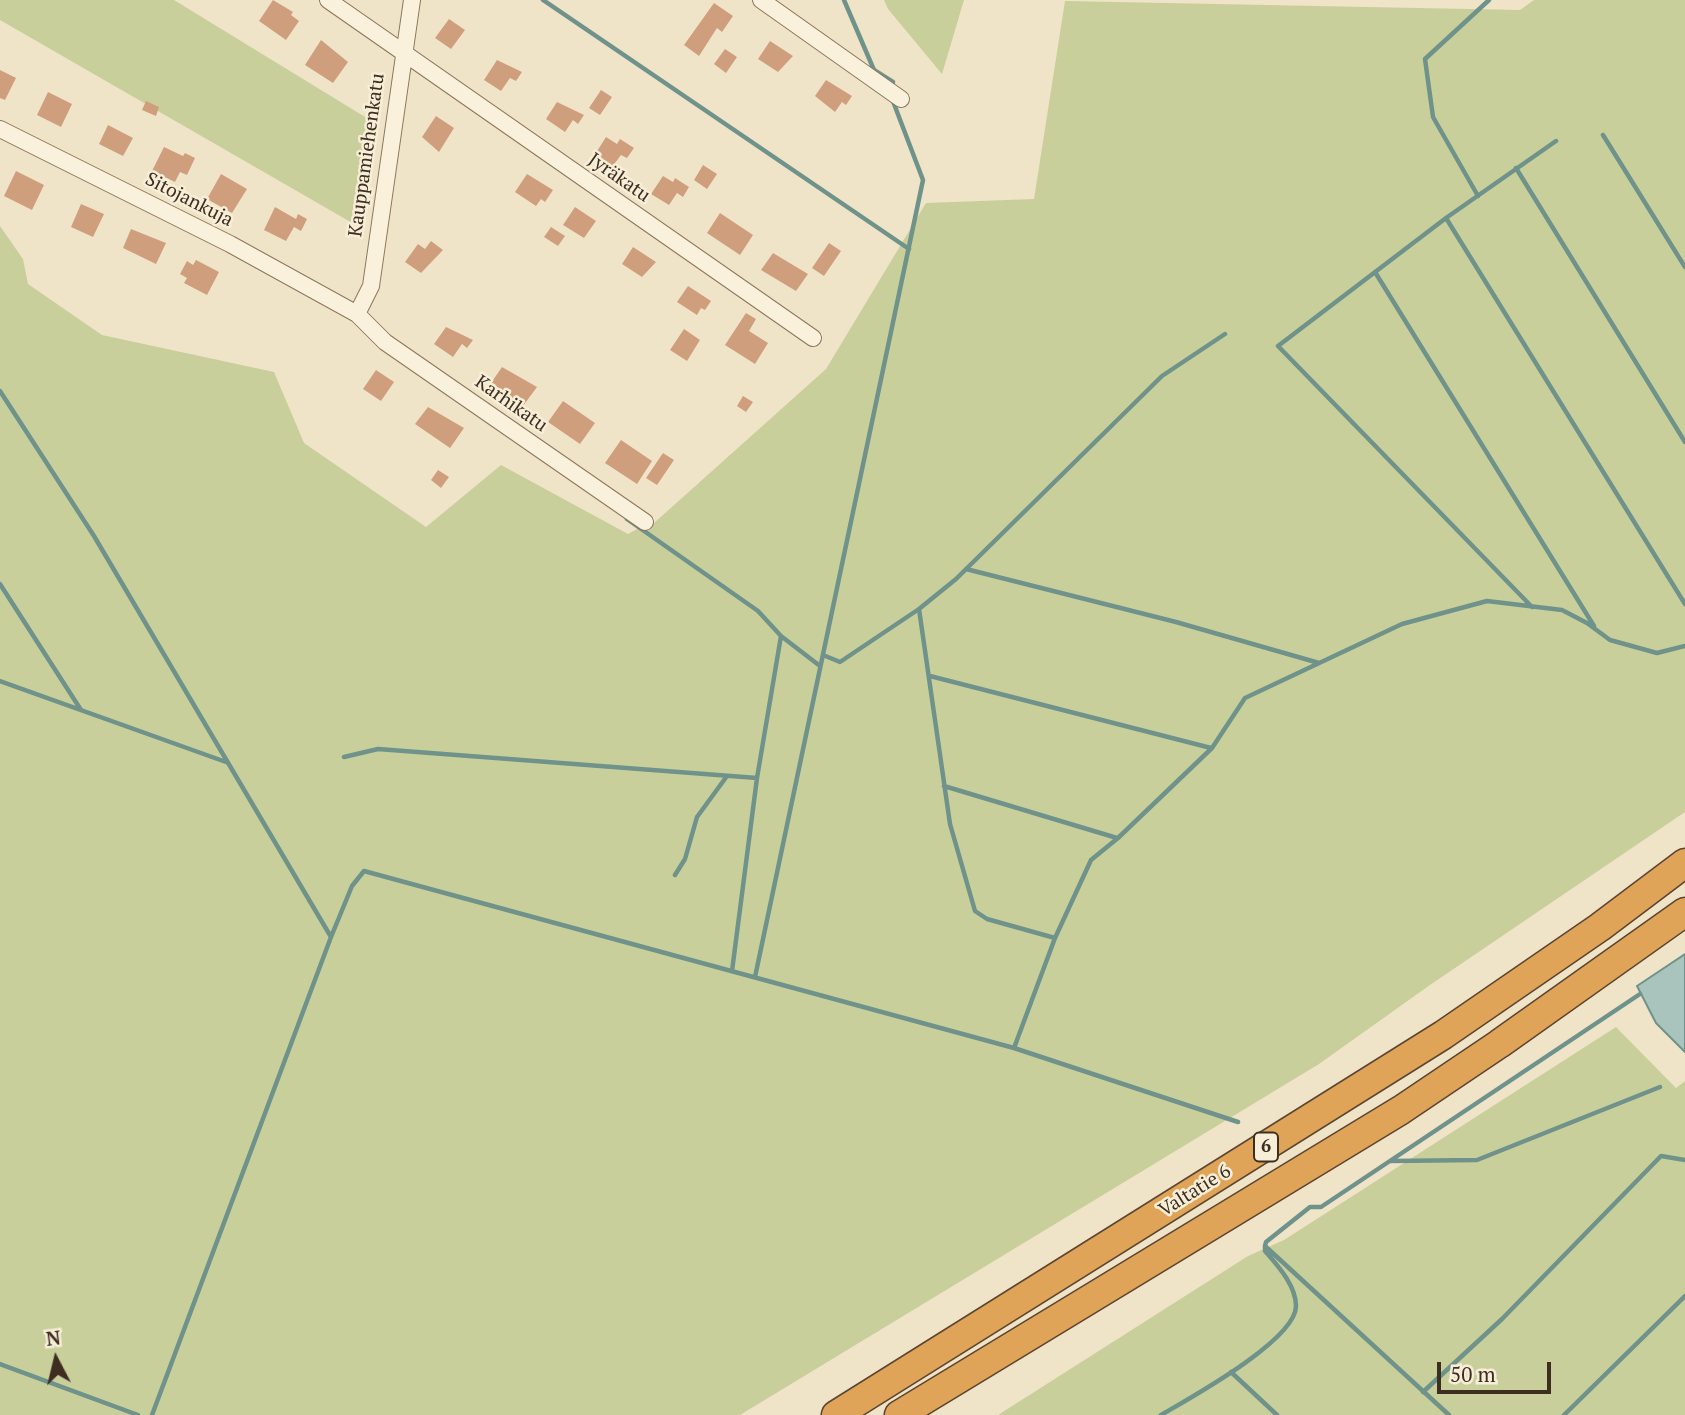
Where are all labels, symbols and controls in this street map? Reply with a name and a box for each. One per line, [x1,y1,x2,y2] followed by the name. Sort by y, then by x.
[344,72,390,238] street label: Kauppamiehenkatu
[584,148,654,208] street label: Jyräkatu
[141,168,237,232] street label: Sitojankuja
[470,371,552,437] street label: Karhikatu
[1254,1132,1278,1162] road number: 6
[1155,1160,1235,1222] street label: Valtatie 6
[21,1324,91,1394] north arrow
[45,1324,62,1351] text: N
[1440,1348,1554,1392] scale bar
[1450,1360,1496,1388] text: 50 m

